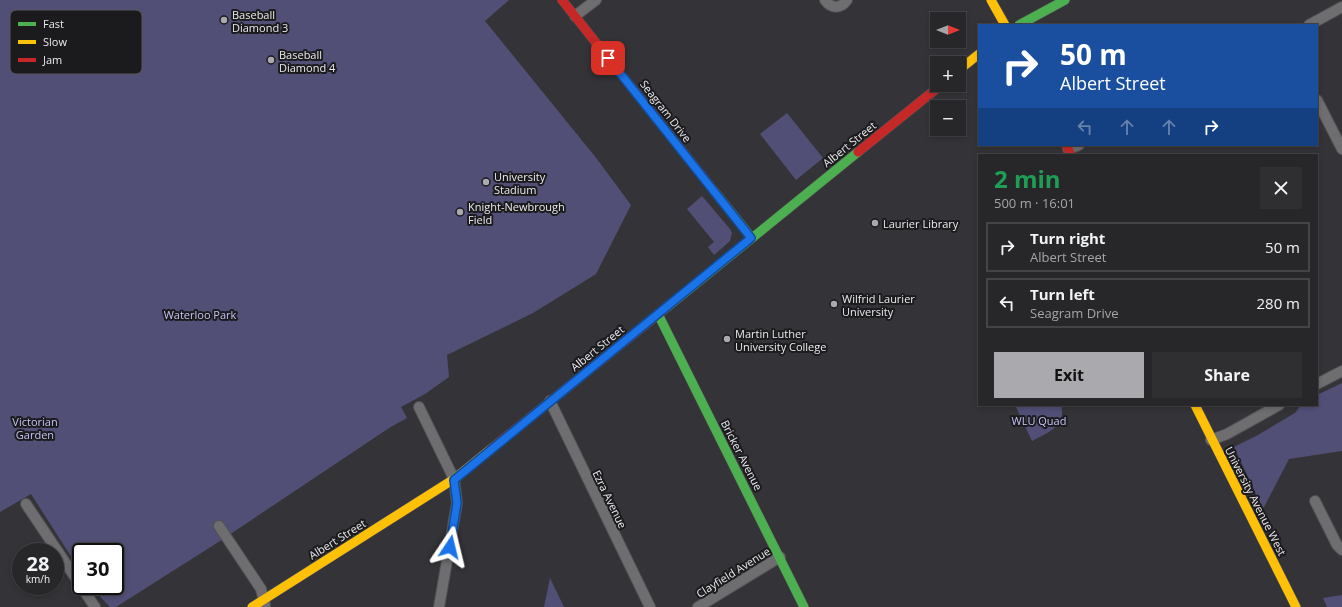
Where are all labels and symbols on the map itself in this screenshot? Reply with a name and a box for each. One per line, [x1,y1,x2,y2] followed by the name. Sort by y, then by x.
[232,7,288,35] place label: Baseball Diamond 3
[10,10,142,74] legend
[930,12,966,48] north arrow
[219,15,229,25] marker: Baseball Diamond 3
[43,16,64,31] text: Fast
[43,34,67,49] text: Slow
[591,41,625,75] pin
[279,47,336,75] place label: Baseball Diamond 4
[42,52,62,67] text: Jam
[266,55,276,65] marker: Baseball Diamond 4
[637,77,695,145] street label: Seagram Drive
[819,118,879,170] street label: Albert Street
[494,169,546,197] place label: University Stadium
[481,177,491,187] marker: University Stadium
[468,199,565,227] place label: Knight-Newbrough Field
[455,207,465,217] marker: Knight-Newbrough Field
[883,216,959,231] place label: Laurier Library
[870,218,880,228] marker: Laurier Library
[842,291,915,319] place label: Wilfrid Laurier University
[829,299,839,309] marker: Wilfrid Laurier University
[164,307,237,322] park label: Waterloo Park
[567,322,627,374] street label: Albert Street
[735,326,826,354] place label: Martin Luther University College
[722,334,732,344] marker: Martin Luther University College
[1012,413,1066,428] park label: WLU Quad
[12,414,58,442] park label: Victorian Garden
[718,417,766,493] street label: Bricker Avenue
[1222,444,1290,558] street label: University Avenue West
[589,467,631,531] street label: Ezra Avenue
[306,515,368,562] street label: Albert Street
[429,526,471,568] position arrow
[72,543,124,595] speed limit sign: 30
[693,543,773,601] street label: Clayfield Avenue

